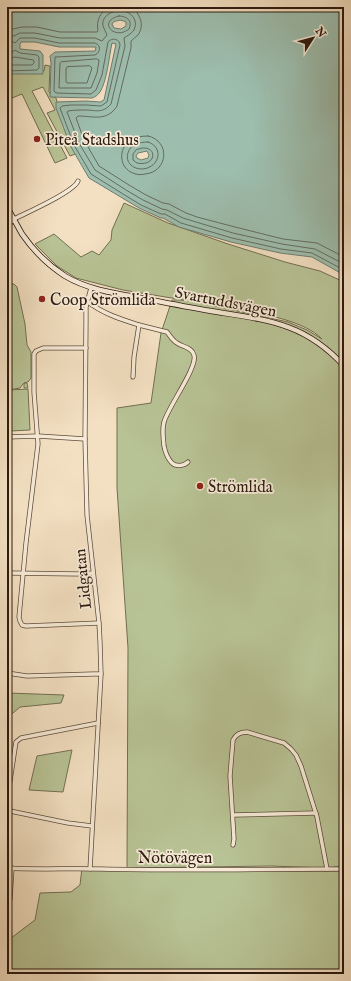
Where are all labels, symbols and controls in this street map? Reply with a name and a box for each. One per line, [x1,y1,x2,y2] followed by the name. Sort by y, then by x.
[293,18,333,58] north arrow
[311,24,329,41] text: N
[45,131,139,151] place label: Piteå Stadshus
[32,134,42,144] marker: Piteå Stadshus
[173,283,278,323] street label: Svartuddsvägen
[50,291,156,311] place label: Coop Strömlida
[37,294,47,304] marker: Coop Strömlida
[208,478,273,498] place label: Strömlida
[195,481,205,491] marker: Strömlida
[71,547,97,610] street label: Lidgatan
[138,849,213,869] street label: Nötövägen

